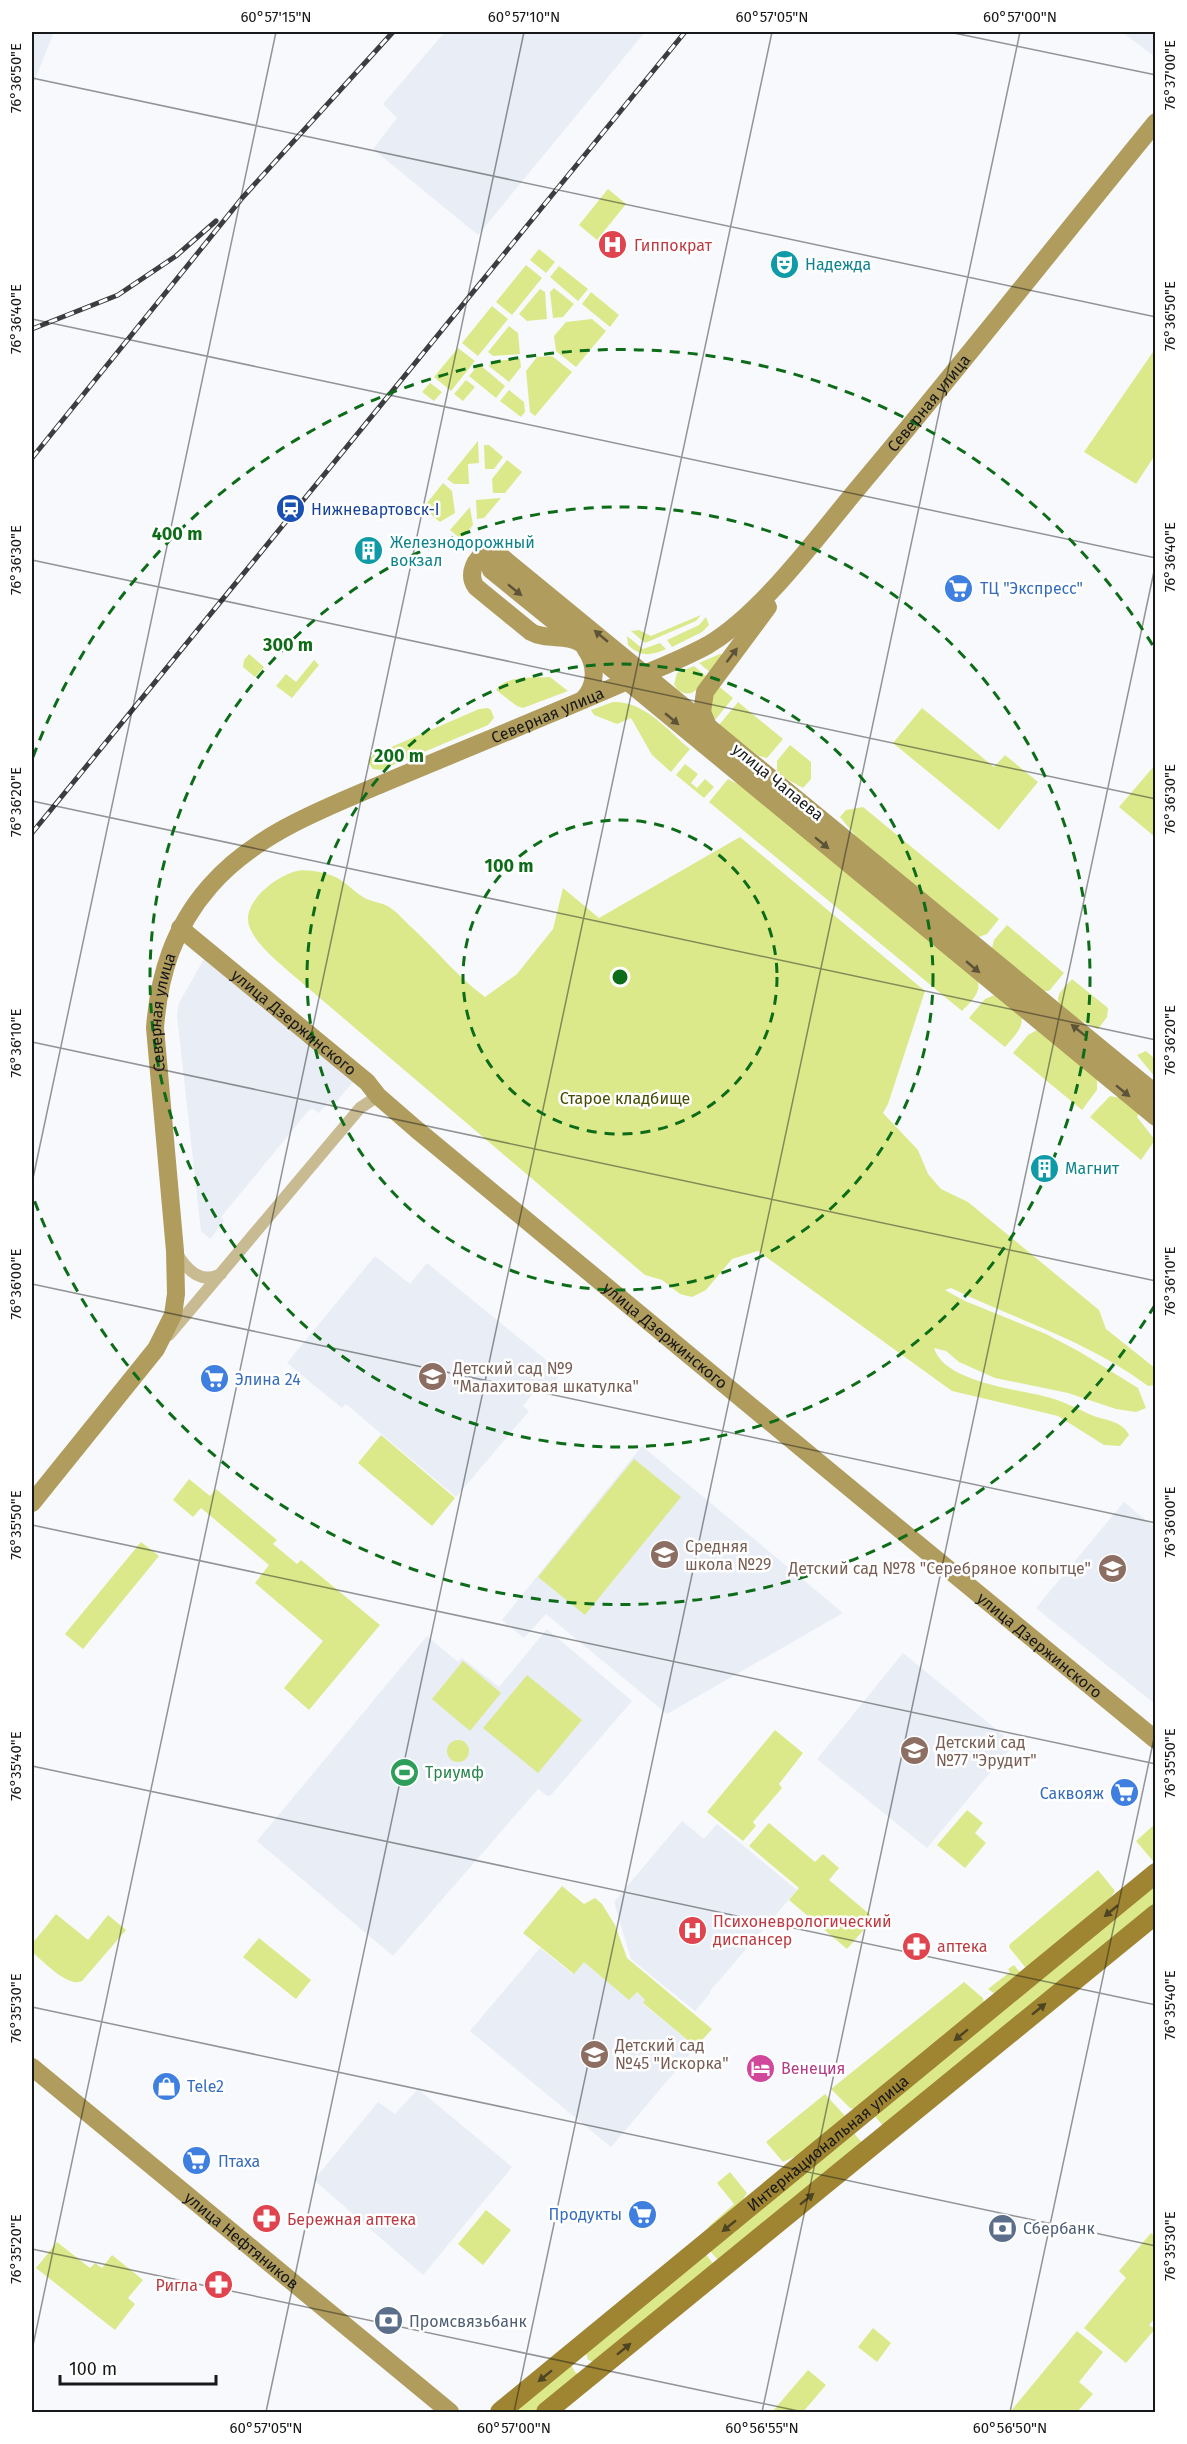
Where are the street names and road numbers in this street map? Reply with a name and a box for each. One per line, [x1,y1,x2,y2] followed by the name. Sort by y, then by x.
[883,350,974,455] street label: Северная улица
[488,683,607,747] street label: Северная улица
[729,739,827,825] street label: улица Чапаева
[145,950,179,1073] street label: Северная улица
[228,965,361,1079] street label: улица Дзержинского
[599,1278,732,1392] street label: улица Дзержинского
[973,1588,1106,1702] street label: улица Дзержинского
[743,2071,912,2215] street label: Интернациональная улица
[181,2187,303,2293] street label: улица Нефтяников

